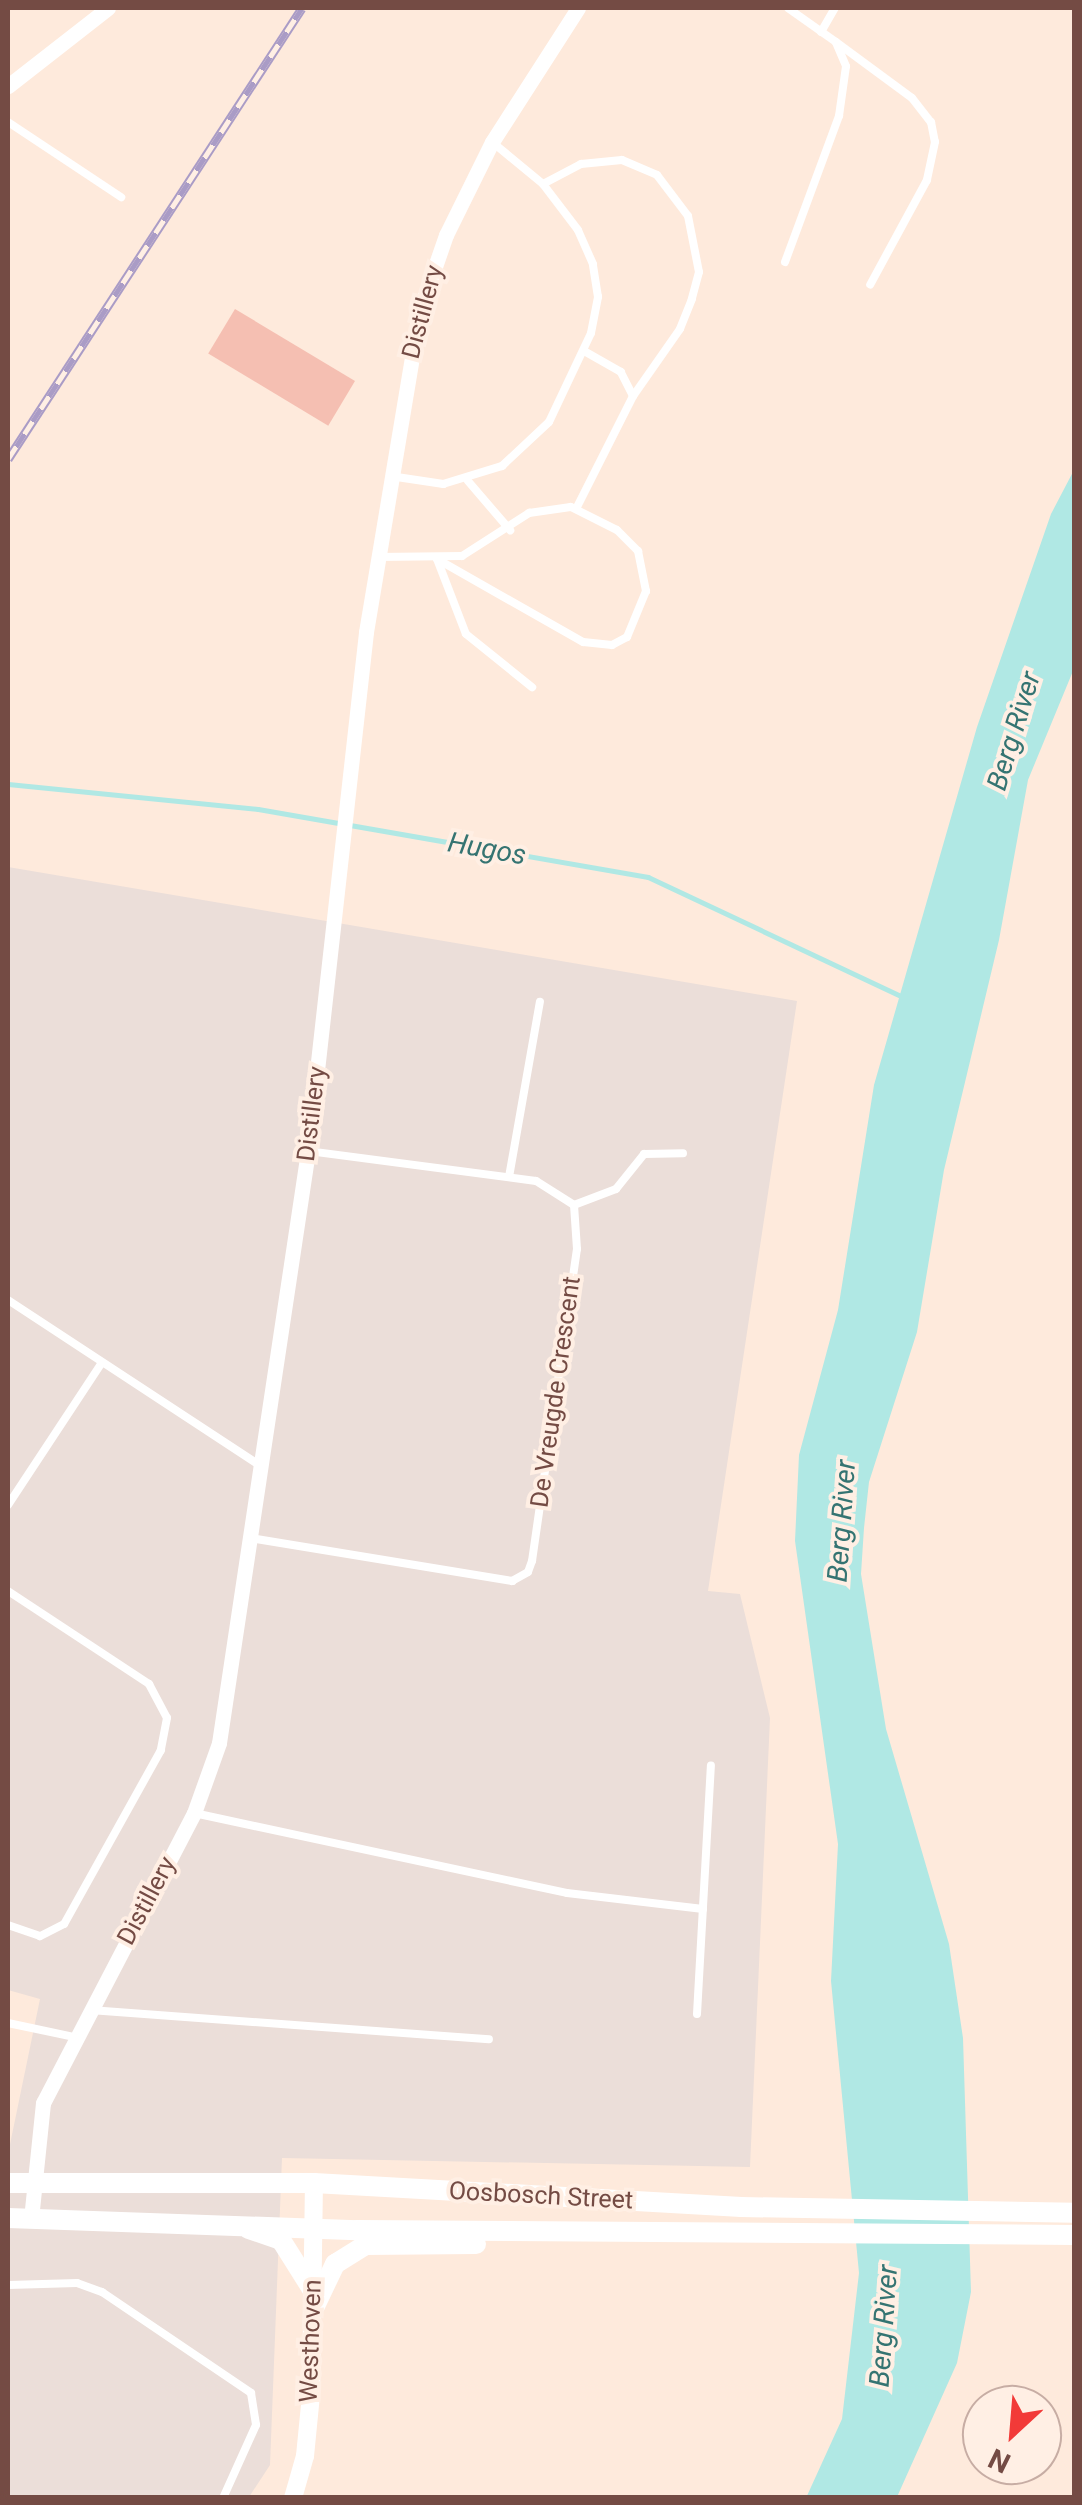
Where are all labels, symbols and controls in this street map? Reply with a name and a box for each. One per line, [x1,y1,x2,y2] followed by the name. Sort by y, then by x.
[396,262,450,362] street label: Distillery
[980,668,1048,794] water label: Berg River
[445,826,529,872] water label: Hugos
[291,1065,333,1163] street label: Distillery
[525,1274,587,1510] street label: De Vreugde Crescent
[821,1459,863,1583] water label: Berg River
[111,1852,183,1950] street label: Distillery
[448,2176,634,2216] street label: Oosbosch Street
[863,2264,905,2388] water label: Berg River
[294,2279,328,2403] street label: Westhoven
[962,2385,1062,2485] north arrow
[983,2441,1016,2480] text: N

